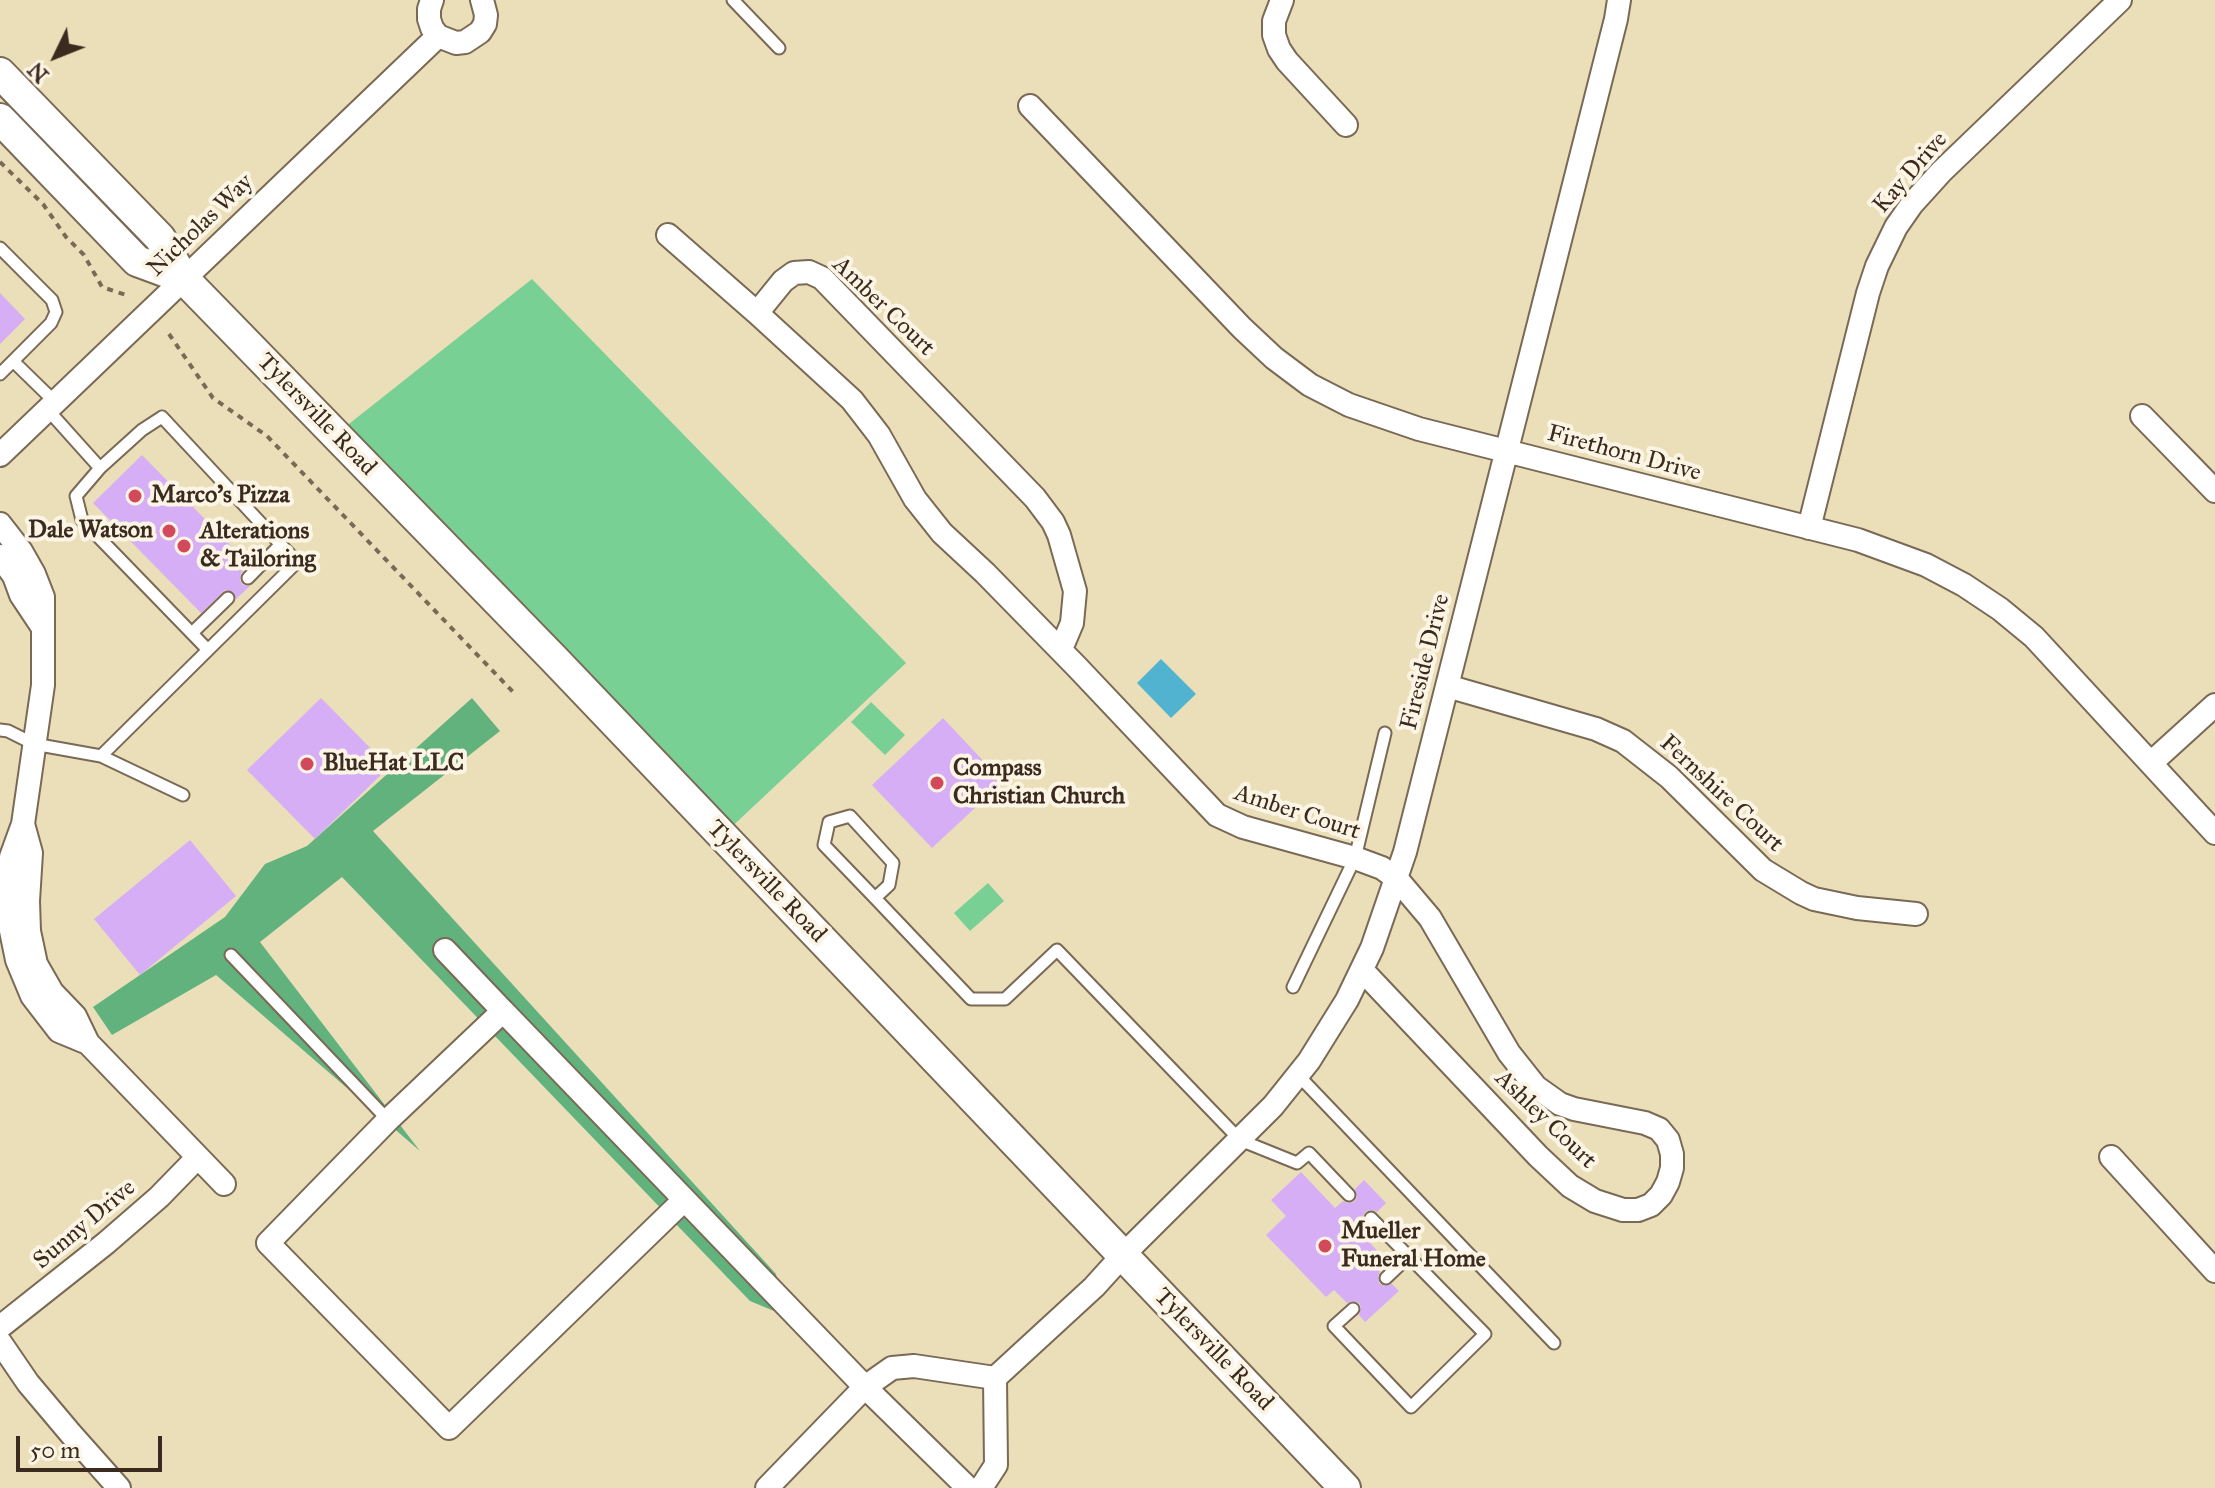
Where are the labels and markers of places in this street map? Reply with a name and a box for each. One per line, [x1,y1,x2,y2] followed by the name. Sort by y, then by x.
[151,482,290,510] place label: Marco’s Pizza
[126,487,144,505] marker: Marco’s Pizza
[28,517,153,545] place label: Dale Watson
[200,518,316,574] place label: Alterations & Tailoring
[160,522,178,540] marker: Dale Watson
[175,537,193,555] marker: Alterations & Tailoring
[323,750,464,778] place label: BlueHat LLC
[298,755,316,773] marker: BlueHat LLC
[953,755,1125,811] place label: Compass Christian Church
[928,774,946,792] marker: Compass Christian Church
[1341,1218,1486,1274] place label: Mueller Funeral Home
[1316,1237,1334,1255] marker: Mueller Funeral Home

